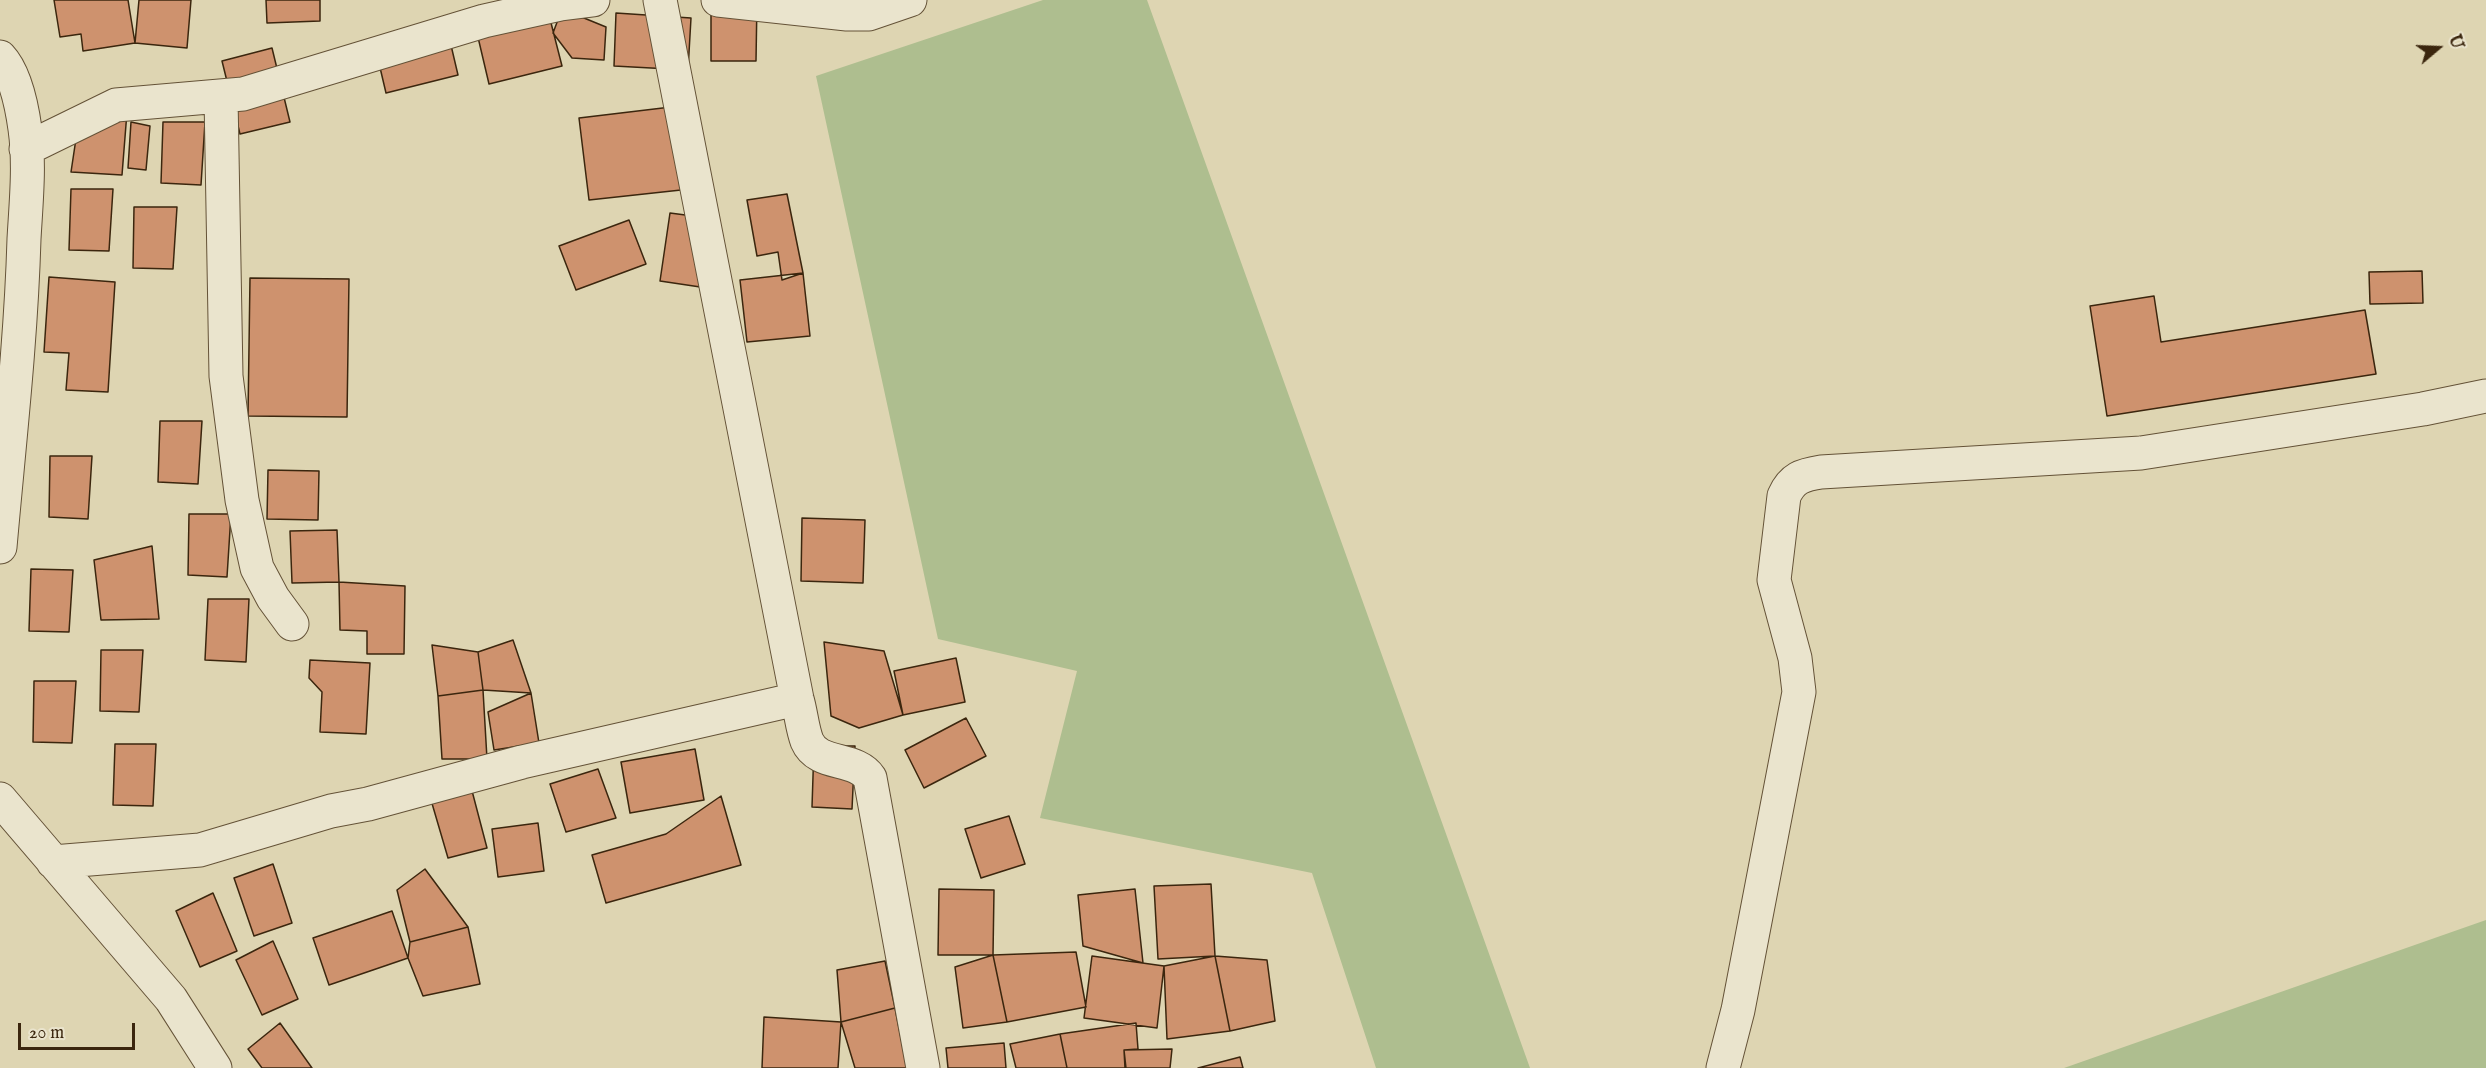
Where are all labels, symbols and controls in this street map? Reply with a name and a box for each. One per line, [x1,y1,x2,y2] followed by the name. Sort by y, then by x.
[2408,18,2468,78] north arrow
[2443,32,2467,52] text: U
[21,1011,138,1049] scale bar
[29,1022,64,1045] text: 20 m

